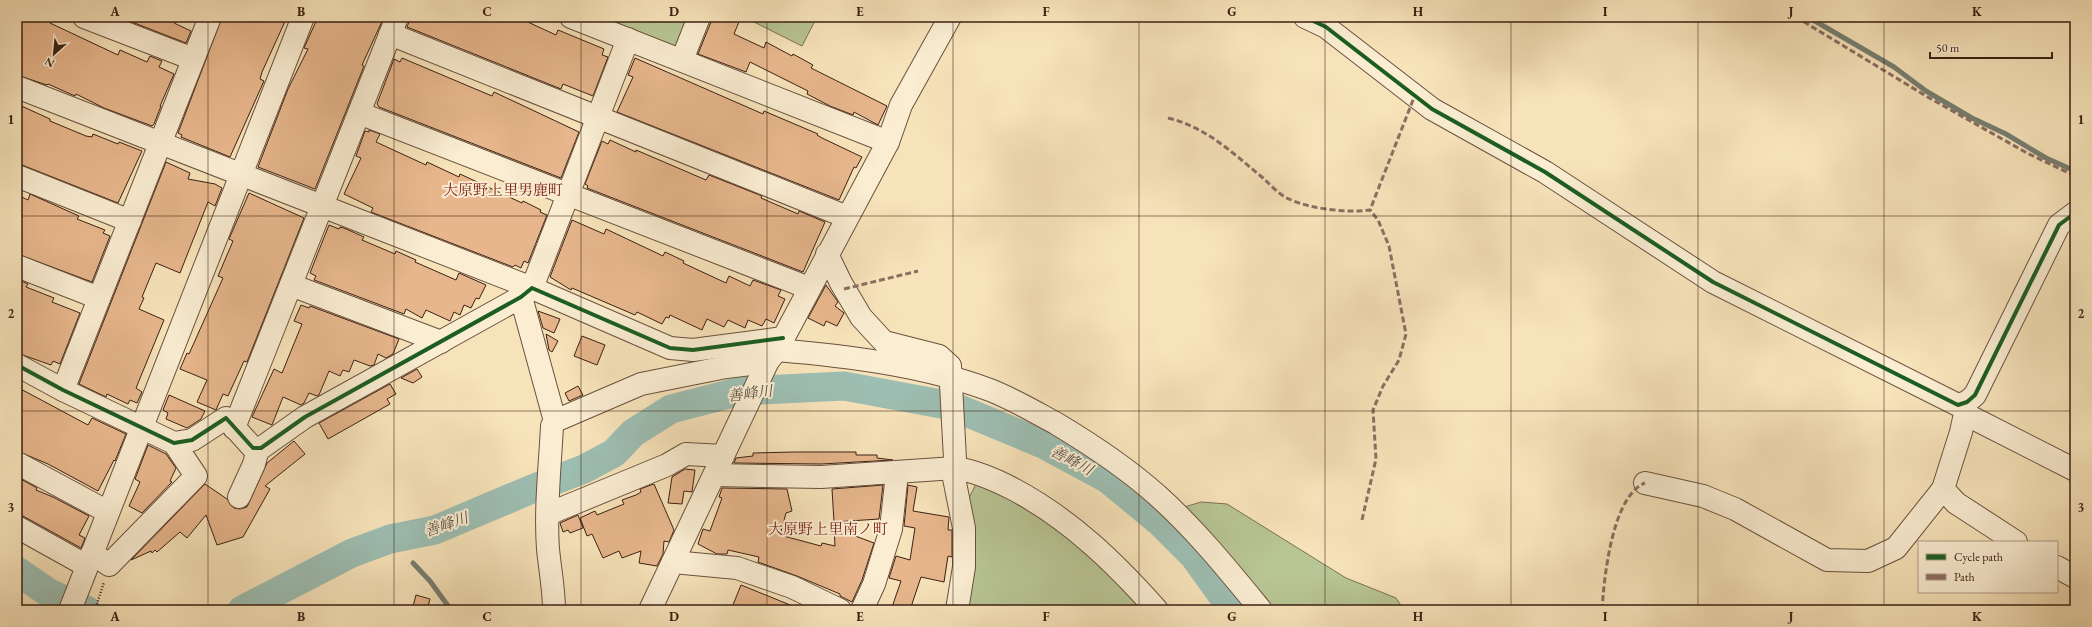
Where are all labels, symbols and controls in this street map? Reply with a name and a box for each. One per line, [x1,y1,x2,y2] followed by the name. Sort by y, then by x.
[109,3,120,20] text: A
[297,3,305,20] text: B
[482,3,492,20] text: C
[669,3,679,20] text: D
[856,3,864,20] text: E
[1042,3,1050,20] text: F
[1227,3,1237,20] text: G
[1413,3,1424,20] text: H
[1603,3,1608,20] text: I
[1787,3,1794,20] text: J
[1972,3,1983,20] text: K
[34,34,74,74] north arrow
[1930,34,2052,60] scale bar
[1936,40,1960,56] text: 50 m
[42,55,57,71] text: N
[8,111,15,128] text: 1
[2078,111,2085,128] text: 1
[443,180,563,199] district label: 大原野上里男鹿町
[8,305,15,322] text: 2
[2078,305,2085,322] text: 2
[727,381,775,405] water label: 善峰川
[1048,441,1098,480] water label: 善峰川
[8,499,15,516] text: 3
[2078,499,2085,516] text: 3
[422,507,472,540] water label: 善峰川
[768,519,888,538] district label: 大原野上里南ノ町
[1918,541,2058,593] legend
[1954,549,2003,565] text: Cycle path
[1954,569,1975,585] text: Path
[109,608,120,625] text: A
[297,608,305,625] text: B
[482,608,492,625] text: C
[669,608,679,625] text: D
[856,608,864,625] text: E
[1042,608,1050,625] text: F
[1227,608,1237,625] text: G
[1413,608,1424,625] text: H
[1603,608,1608,625] text: I
[1787,608,1794,625] text: J
[1972,608,1983,625] text: K

